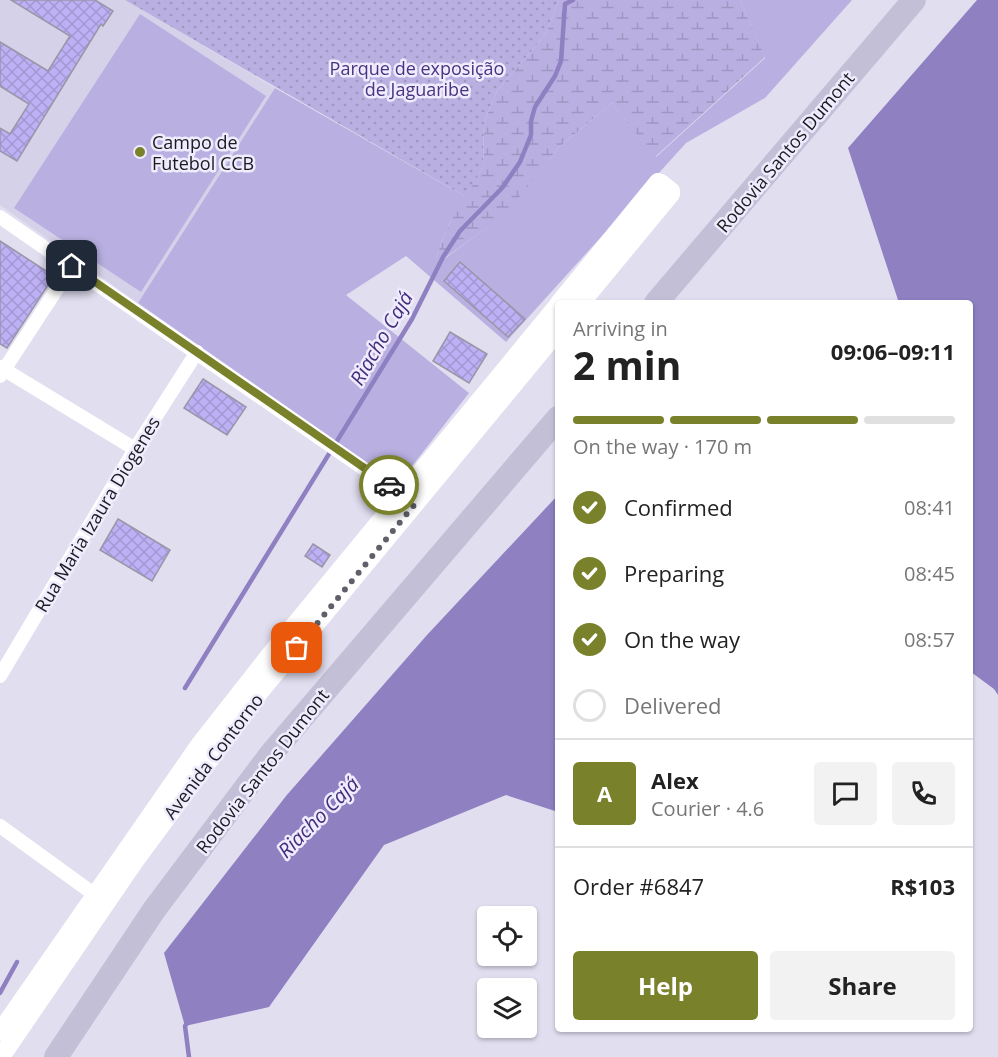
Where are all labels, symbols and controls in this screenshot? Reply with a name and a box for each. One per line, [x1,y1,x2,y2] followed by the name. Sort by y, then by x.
[330,56,504,101] park label: Parque de exposição de Jaguaribe
[711,67,859,237] street label: Rodovia Santos Dumont
[152,130,254,175] place label: Campo de Futebol CCB
[133,145,147,159] marker: Campo de Futebol CCB
[46,240,97,291] pin
[55,249,88,282] icon: home
[343,286,419,390] water label: Riacho Cajá
[573,315,668,342] text: Arriving in
[831,336,955,366] text: 09:06–09:11
[573,338,681,391] text: 2 min
[29,412,165,616] street label: Rua Maria Izaura Diogenes
[573,433,752,460] text: On the way · 170 m
[359,455,419,515] courier
[373,469,406,502] icon: car
[573,491,606,524] icon: check
[624,492,733,522] text: Confirmed
[904,494,955,521] text: 08:41
[573,557,606,590] icon: check
[624,558,724,588] text: Preparing
[904,560,955,587] text: 08:45
[271,622,322,673] pin
[573,623,606,656] icon: check
[624,624,740,654] text: On the way
[904,626,955,653] text: 08:57
[280,631,313,664] icon: bag
[190,684,334,858] street label: Rodovia Santos Dumont
[158,688,268,824] street label: Avenida Contorno
[624,690,722,720] text: Delivered
[814,762,877,825] button: chat
[892,762,955,825] button: phone
[651,765,699,795] text: Alex
[272,771,364,863] water label: Riacho Cajá
[597,778,612,808] text: A
[651,795,764,822] text: Courier · 4.6
[573,871,704,901] text: Order #6847
[890,871,955,901] text: R$103
[477,906,537,1038] map controls
[477,906,537,966] button: locate
[573,951,758,1020] button: Help
[770,951,955,1020] button: Share
[477,978,537,1038] button: layers

